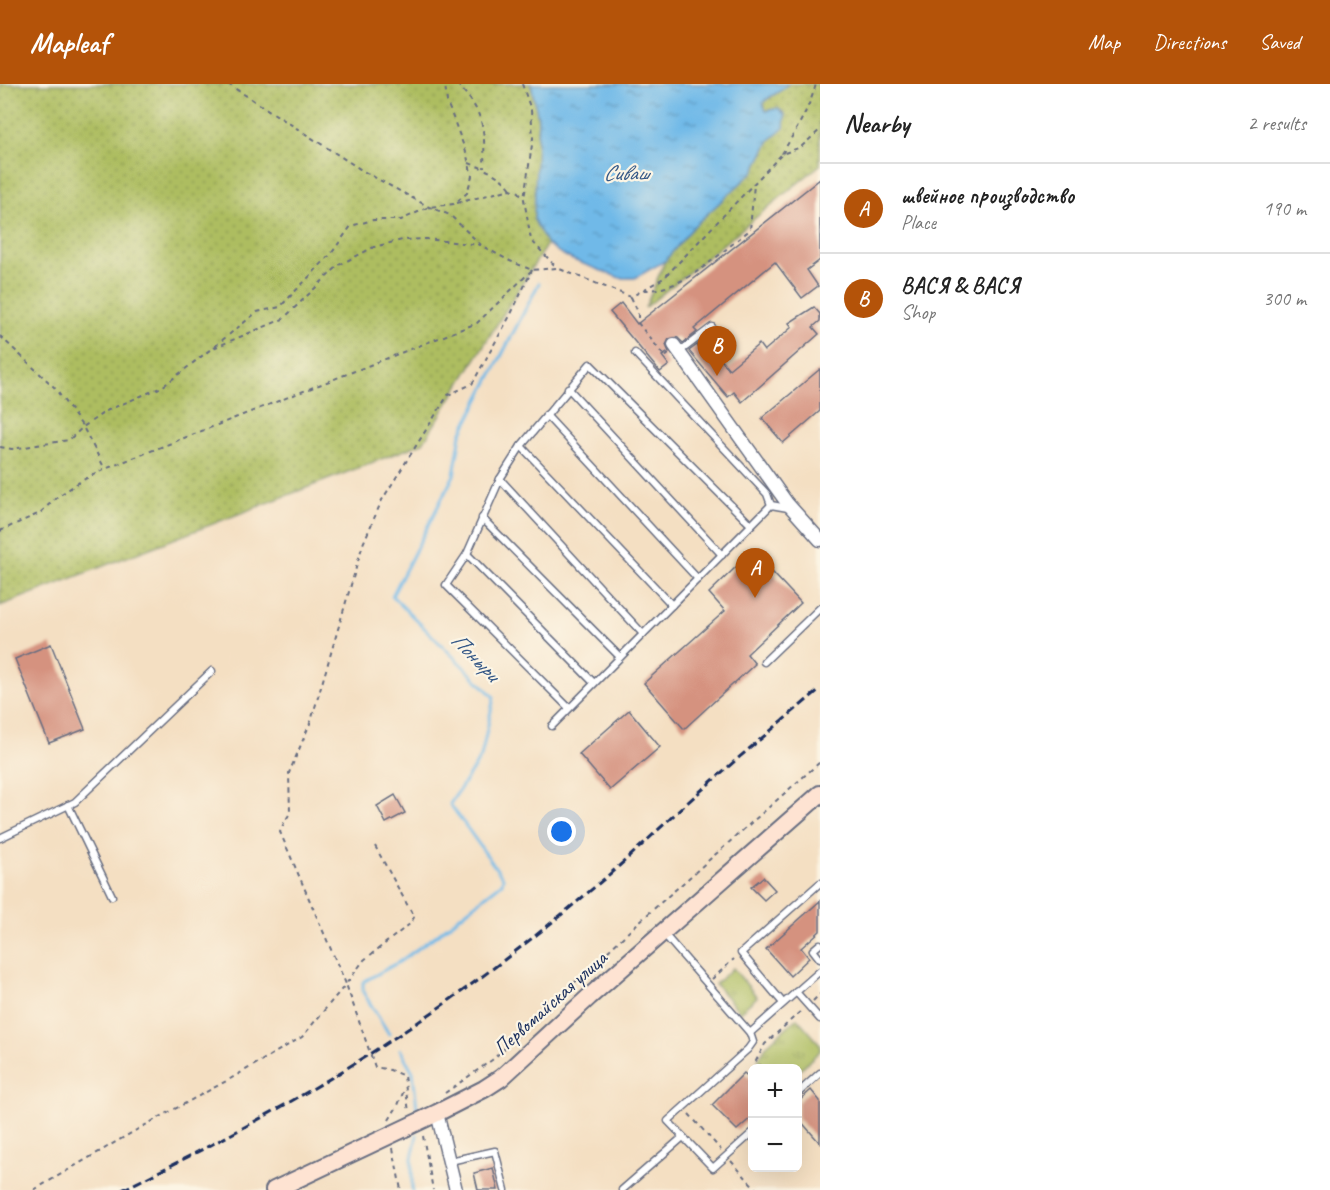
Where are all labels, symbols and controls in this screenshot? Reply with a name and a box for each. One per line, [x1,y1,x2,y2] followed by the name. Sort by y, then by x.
[30,25,108,60] text: Mapleaf
[1088,29,1120,55] text: Map
[1153,29,1226,55] text: Directions
[1259,29,1300,55] text: Saved
[844,107,909,140] text: Nearby
[1247,111,1306,136] text: 2 results
[603,159,652,187] water label: Сиваш
[901,182,1074,210] text: швейное производство
[858,196,869,221] text: A
[1263,196,1306,221] text: 190 m
[901,210,936,235] text: Place
[901,272,1020,300] text: ВАСЯ & ВАСЯ
[858,286,869,311] text: B
[1263,286,1306,311] text: 300 m
[901,300,935,325] text: Shop
[698,326,736,376] pin: B
[736,548,774,598] pin: A
[445,626,508,690] water label: Поныри
[547,817,576,846] your location
[488,944,613,1061] street label: Первомайская улица
[748,1064,802,1172] map controls
[748,1064,802,1118] button: +
[748,1118,802,1172] button: −

